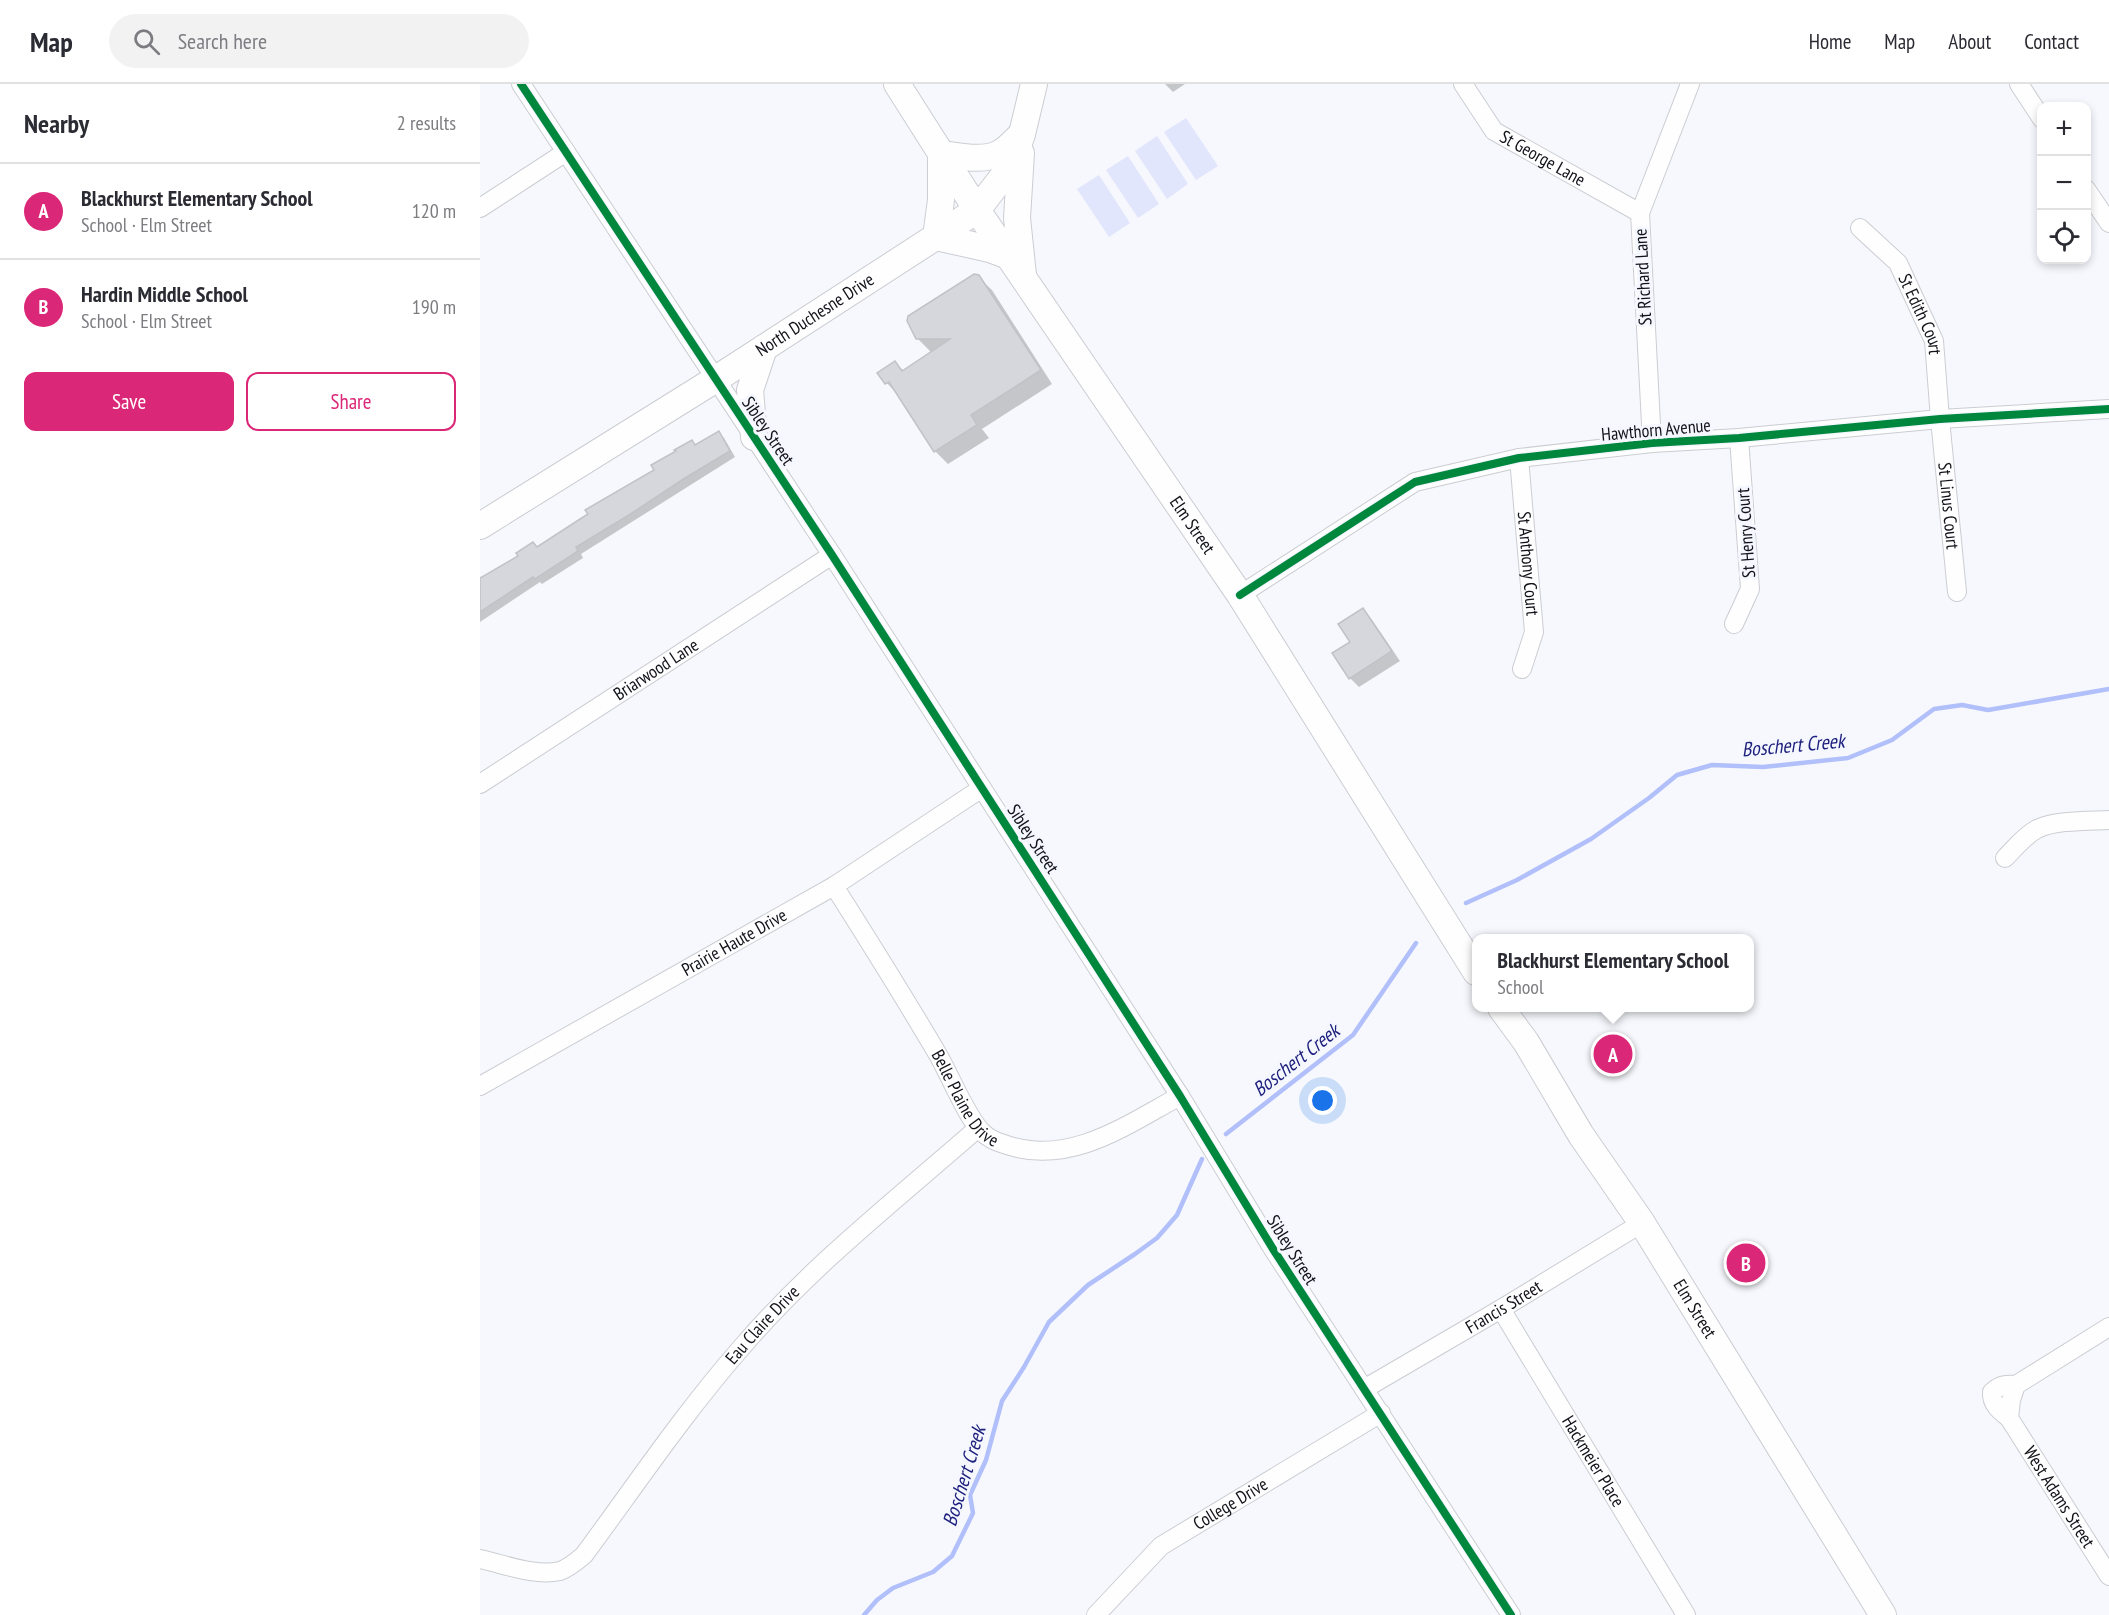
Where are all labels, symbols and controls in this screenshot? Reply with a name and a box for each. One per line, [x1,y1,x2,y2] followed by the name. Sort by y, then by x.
[109,14,529,68] search box
[30,23,73,60] text: Map
[130,25,163,58] icon: search
[178,27,267,55] text: Search here
[1809,28,1851,55] text: Home
[1884,28,1915,55] text: Map
[1948,28,1991,55] text: About
[2024,28,2079,55] text: Contact
[2037,102,2091,264] map controls
[2037,102,2091,156] button: +
[24,107,89,140] text: Nearby
[397,110,456,136] text: 2 results
[1496,125,1589,191] street label: St George Lane
[2037,156,2091,210] button: −
[81,184,313,212] text: Blackhurst Elementary School
[38,198,49,224] text: A
[412,198,456,224] text: 120 m
[2037,210,2091,264] button: locate
[81,212,212,238] text: School · Elm Street
[1628,228,1657,326] street label: St Richard Lane
[751,268,878,361] street label: North Duchesne Drive
[1894,270,1947,355] street label: St Edith Court
[81,280,248,308] text: Hardin Middle School
[39,294,48,320] text: B
[412,294,456,320] text: 190 m
[81,308,212,334] text: School · Elm Street
[24,372,234,431] button: Save
[246,372,456,431] button: Share
[737,392,800,470] street label: Sibley Street
[1600,413,1712,446] street label: Hawthorn Avenue
[1933,461,1965,550] street label: St Linus Court
[1731,487,1760,579] street label: St Henry Court
[1165,492,1221,558] street label: Elm Street
[1513,510,1545,617] street label: St Anthony Court
[609,633,703,705] street label: Briarwood Lane
[1740,727,1848,762] water label: Boschert Creek
[1003,800,1064,878] street label: Sibley Street
[677,903,791,981] street label: Prairie Haute Drive
[1472,934,1754,1012] popup
[1497,946,1729,974] text: Blackhurst Elementary School
[1497,974,1544,1000] text: School
[1247,1017,1346,1102] water label: Boschert Creek
[1594,1032,1632,1076] pin: A
[927,1045,1002,1152] street label: Belle Plaine Drive
[1308,1086,1337,1115] your location
[1262,1211,1323,1289] street label: Sibley Street
[1726,1240,1766,1286] pin: B
[1461,1275,1546,1338] street label: Francis Street
[1668,1275,1722,1342] street label: Elm Street
[720,1280,804,1369] street label: Eau Claire Drive
[1557,1411,1630,1511] street label: Hackmeier Place
[936,1421,992,1529] water label: Boschert Creek
[2019,1442,2100,1552] street label: West Adams Street
[1189,1472,1272,1535] street label: College Drive

